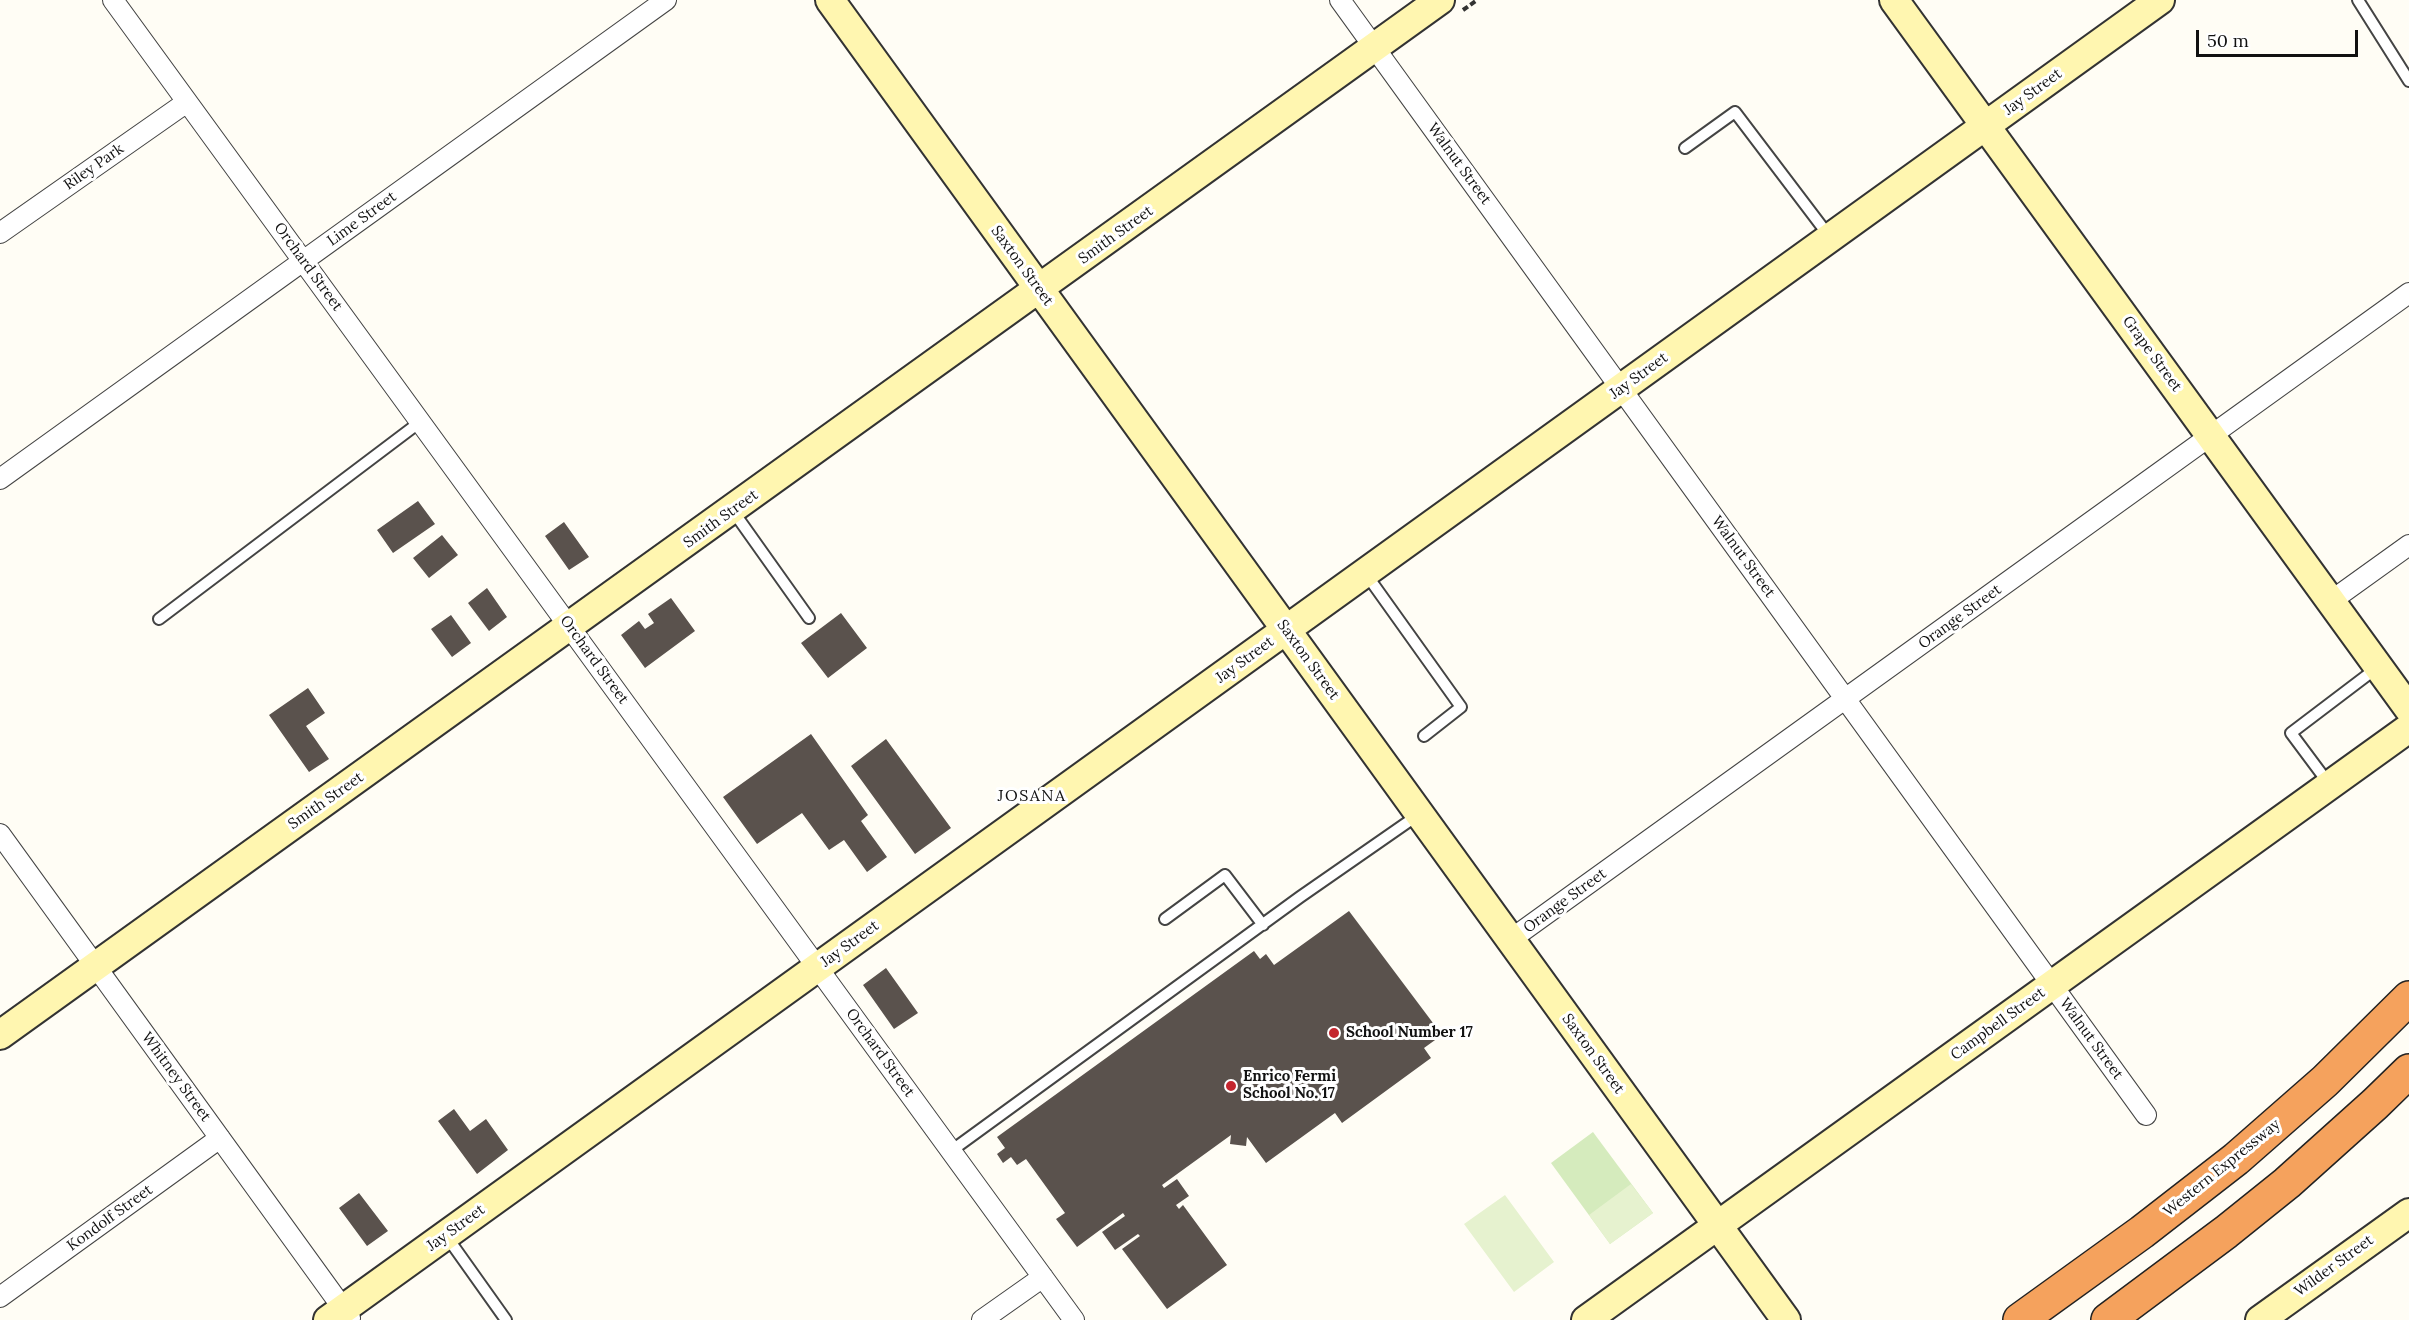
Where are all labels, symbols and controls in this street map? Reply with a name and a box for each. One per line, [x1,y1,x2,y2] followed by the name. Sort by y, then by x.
[2199,18,2361,56] scale bar
[2207,29,2249,52] text: 50 m
[2000,65,2066,119] street label: Jay Street
[1423,120,1495,208] street label: Walnut Street
[61,140,127,194] street label: Riley Park
[324,188,400,250] street label: Lime Street
[1075,202,1157,268] street label: Smith Street
[270,219,346,315] street label: Orchard Street
[987,223,1057,309] street label: Saxton Street
[2119,313,2185,395] street label: Grape Street
[1606,349,1672,403] street label: Jay Street
[680,486,762,552] street label: Smith Street
[1707,513,1779,601] street label: Walnut Street
[1915,581,2005,653] street label: Orange Street
[556,612,632,708] street label: Orchard Street
[1273,617,1343,703] street label: Saxton Street
[1212,633,1278,687] street label: Jay Street
[285,769,367,833] street label: Smith Street
[998,786,1066,806] district label: JOSANA
[1520,865,1610,937] street label: Orange Street
[817,917,883,971] street label: Jay Street
[1947,984,2049,1064] street label: Campbell Street
[2055,995,2127,1083] street label: Walnut Street
[842,1005,918,1101] street label: Orchard Street
[1558,1011,1628,1097] street label: Saxton Street
[1346,1024,1473,1042] place label: School Number 17
[1327,1026,1341,1040] marker: School Number 17
[138,1029,214,1125] street label: Whitney Street
[1243,1068,1336,1103] place label: Enrico Fermi School No. 17
[1224,1079,1238,1093] marker: Enrico Fermi School No. 17
[2160,1115,2284,1221] street label: Western Expressway
[64,1181,156,1255] street label: Kondolf Street
[423,1201,489,1255] street label: Jay Street
[2291,1231,2377,1301] street label: Wilder Street

